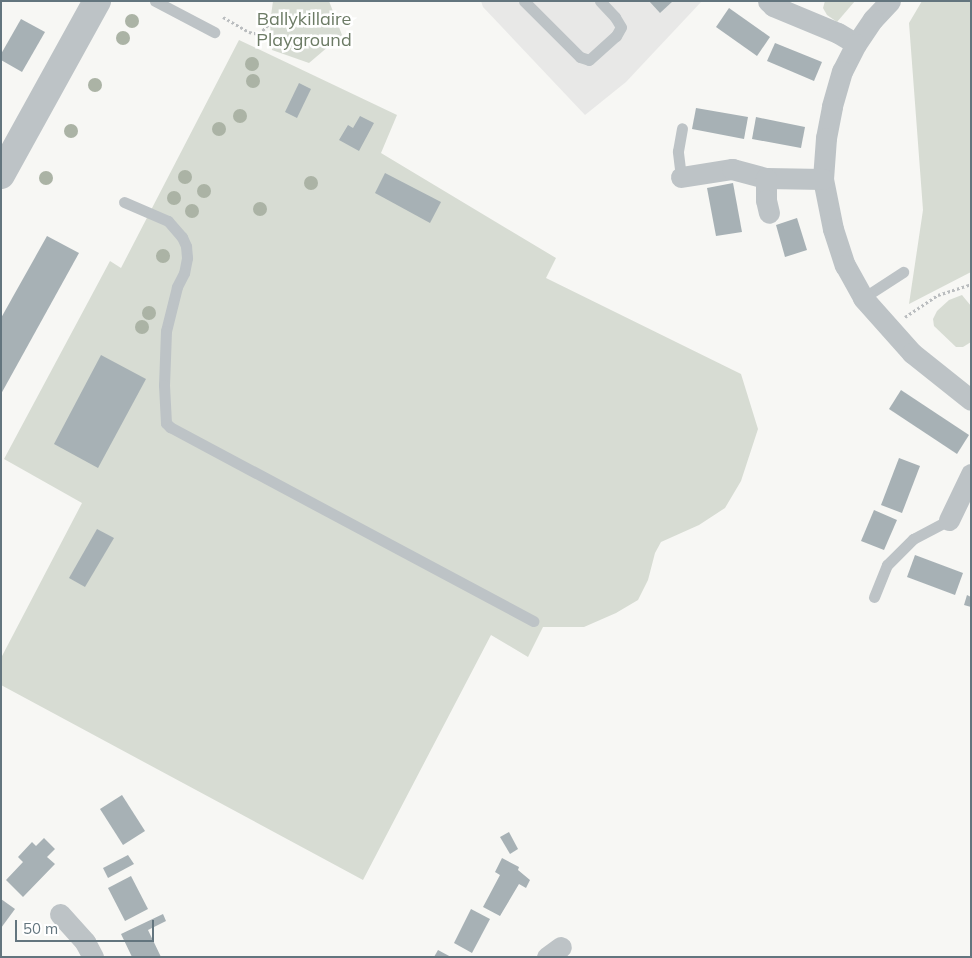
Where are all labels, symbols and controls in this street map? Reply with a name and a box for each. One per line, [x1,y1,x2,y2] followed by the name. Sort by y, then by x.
[256,9,352,52] park label: Ballykillaire Playground
[18,910,156,942] scale bar
[23,919,58,938] text: 50 m

